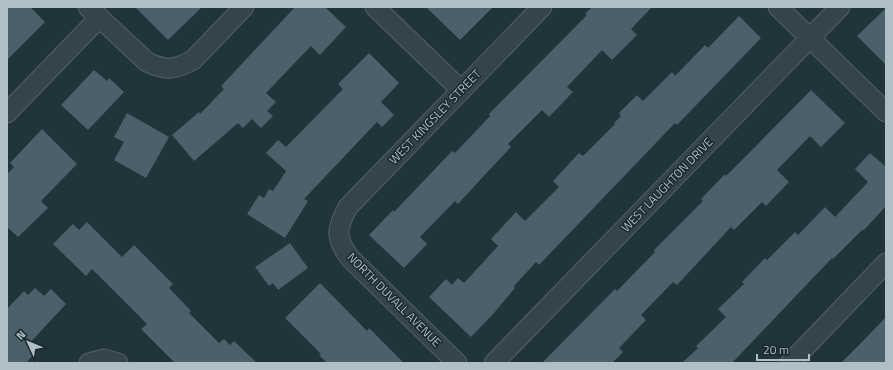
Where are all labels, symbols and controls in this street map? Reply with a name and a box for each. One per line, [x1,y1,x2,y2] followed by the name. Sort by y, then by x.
[384,64,486,168] street label: WEST KINGSLEY STREET
[616,133,717,236] street label: WEST LAUGHTON DRIVE
[343,248,446,351] street label: NORTH DUVALL AVENUE
[8,322,48,362] north arrow
[12,327,29,343] text: N
[757,336,809,362] scale bar
[763,340,789,359] text: 20 m

